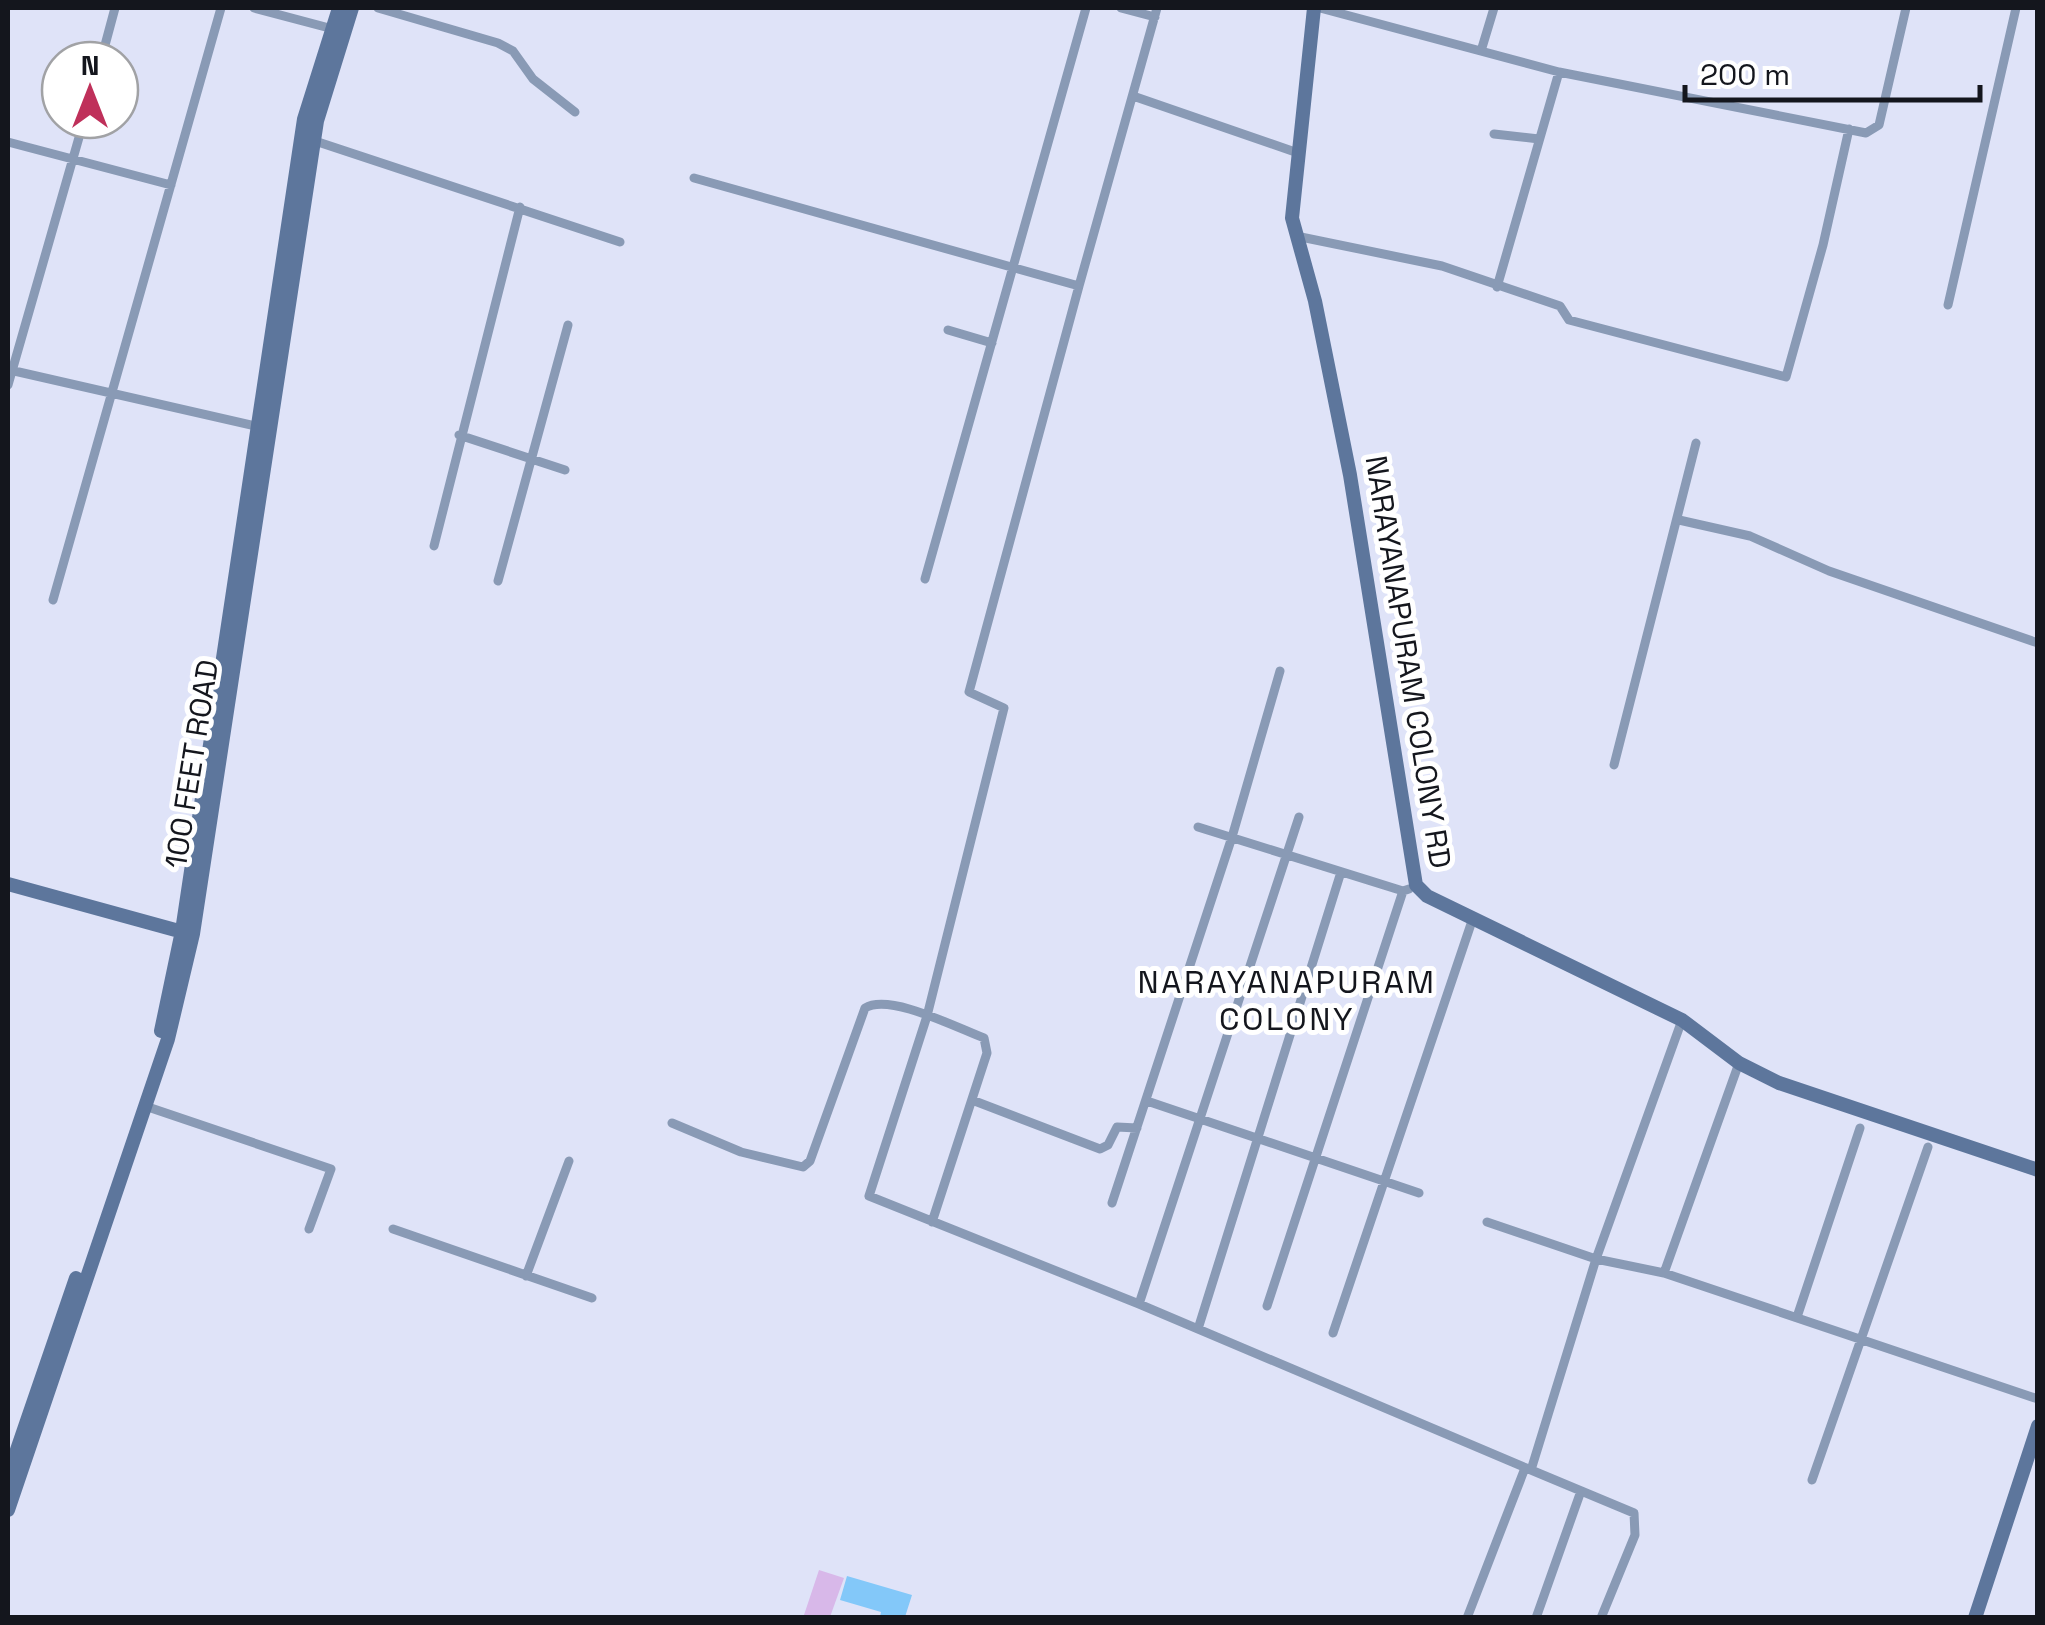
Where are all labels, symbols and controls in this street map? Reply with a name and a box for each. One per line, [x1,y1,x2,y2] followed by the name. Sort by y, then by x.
[40,40,140,140] north arrow
[1685,40,1980,102] scale bar
[81,47,99,83] text: N
[1700,55,1790,94] text: 200 m
[1357,453,1460,871] street label: NARAYANAPURAM COLONY RD
[156,657,227,871] street label: 100 FEET ROAD
[1137,962,1437,1039] district label: NARAYANAPURAM COLONY

